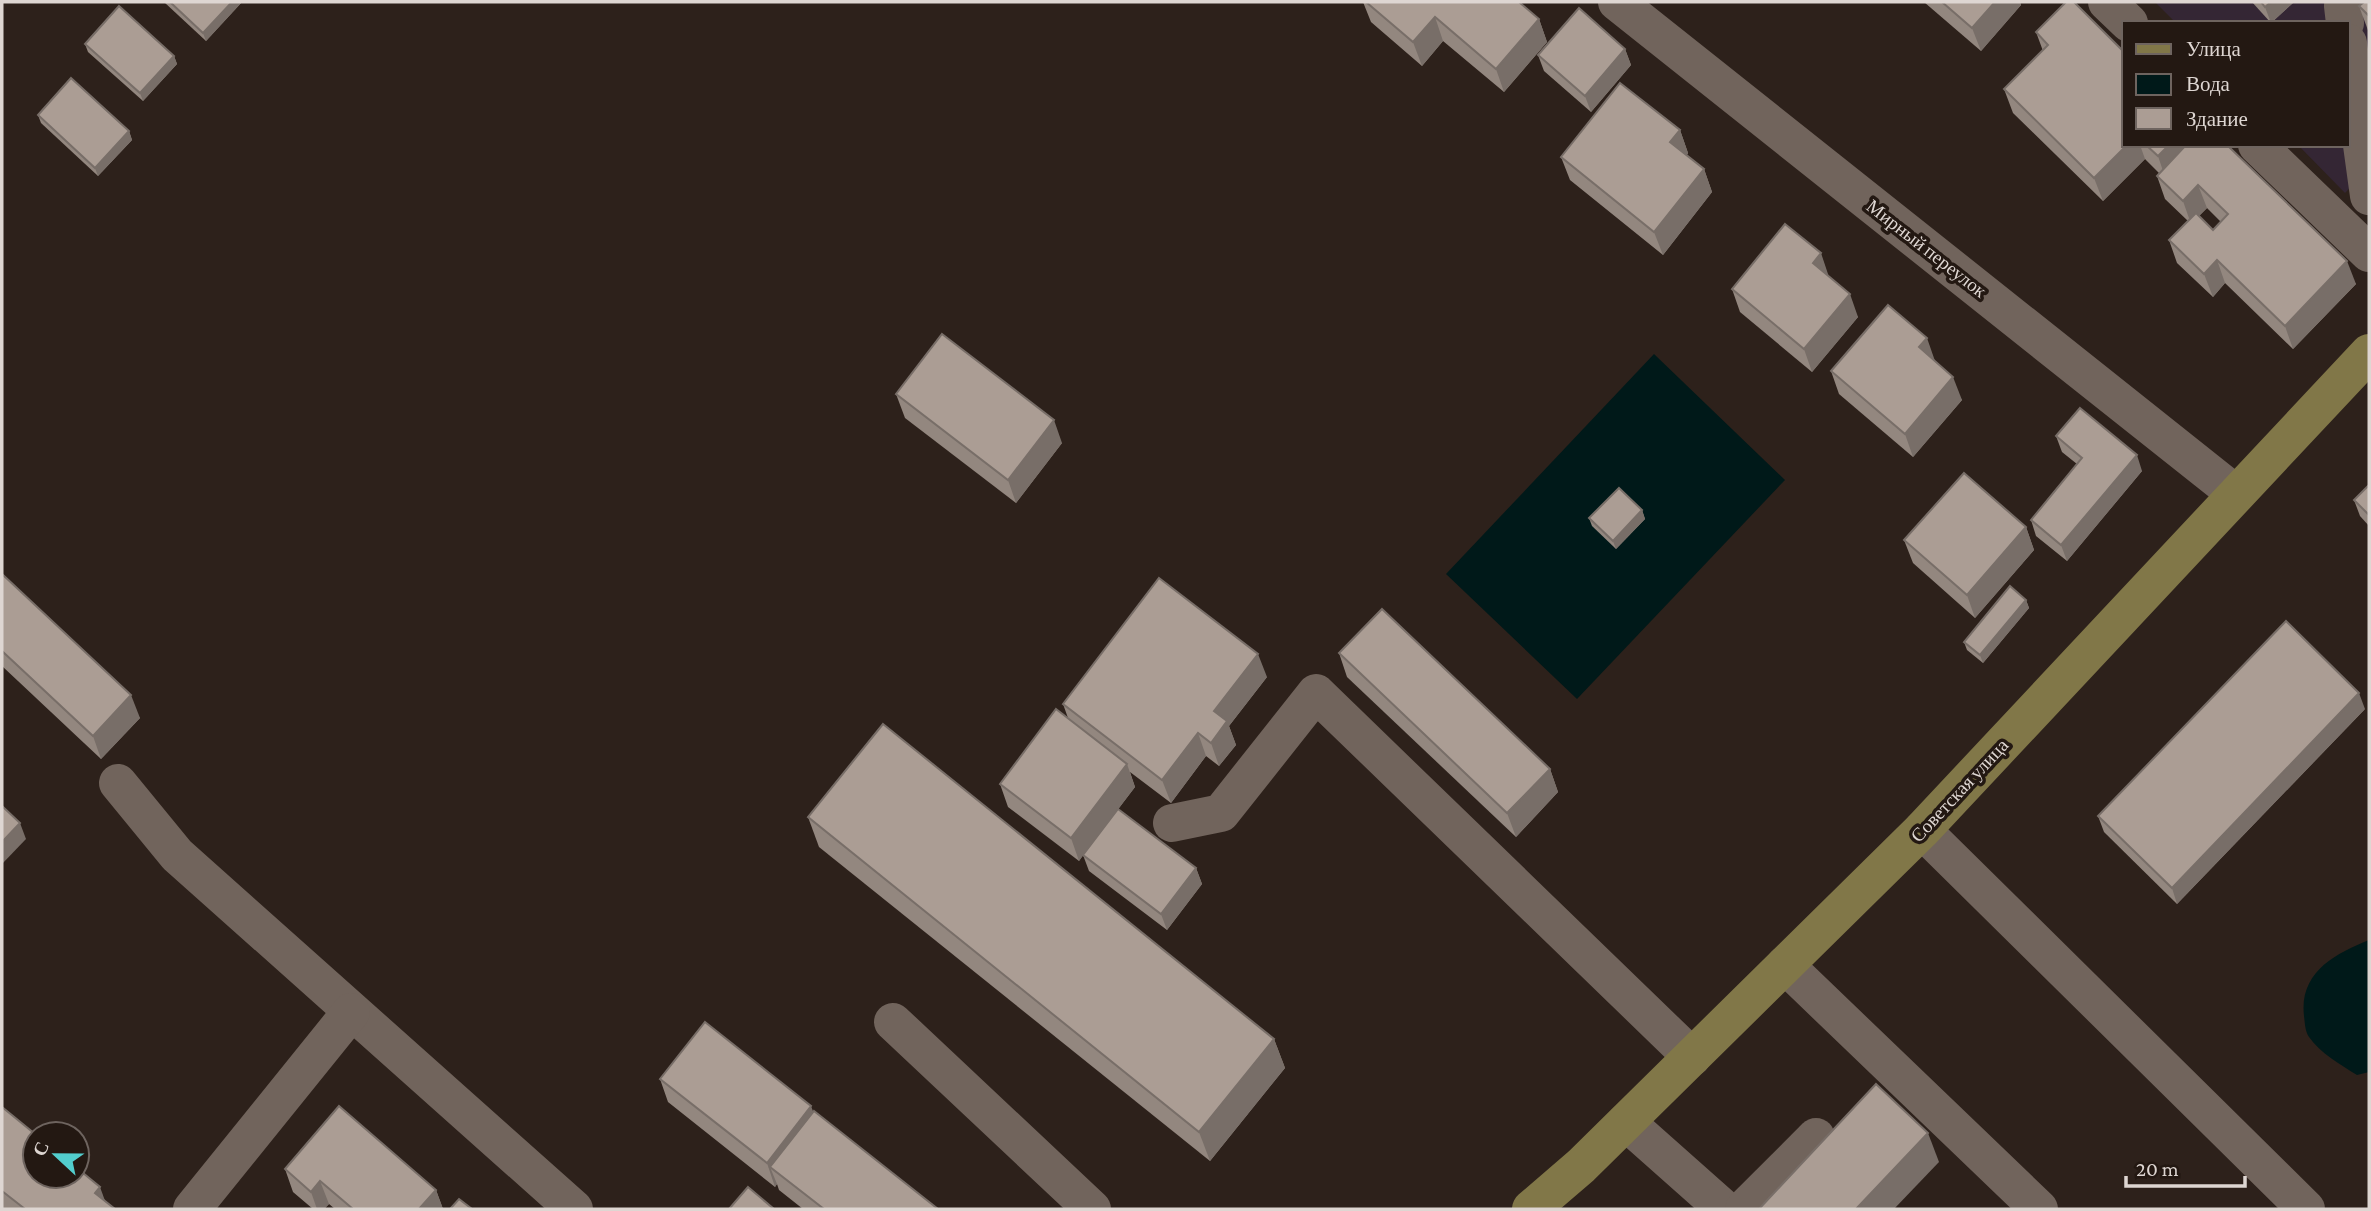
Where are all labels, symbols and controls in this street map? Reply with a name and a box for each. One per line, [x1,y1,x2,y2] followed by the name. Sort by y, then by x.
[2122,21,2350,147] legend
[2186,37,2241,61] text: Улица
[2186,72,2231,96] text: Вода
[2186,107,2248,131] text: Здание
[1863,195,1991,302] street label: Мирный переулок
[1906,734,2013,846] street label: Советская улица
[21,1120,91,1190] north arrow
[28,1139,53,1159] text: С
[2126,1144,2245,1188] scale bar
[2136,1157,2179,1181] text: 20 m

